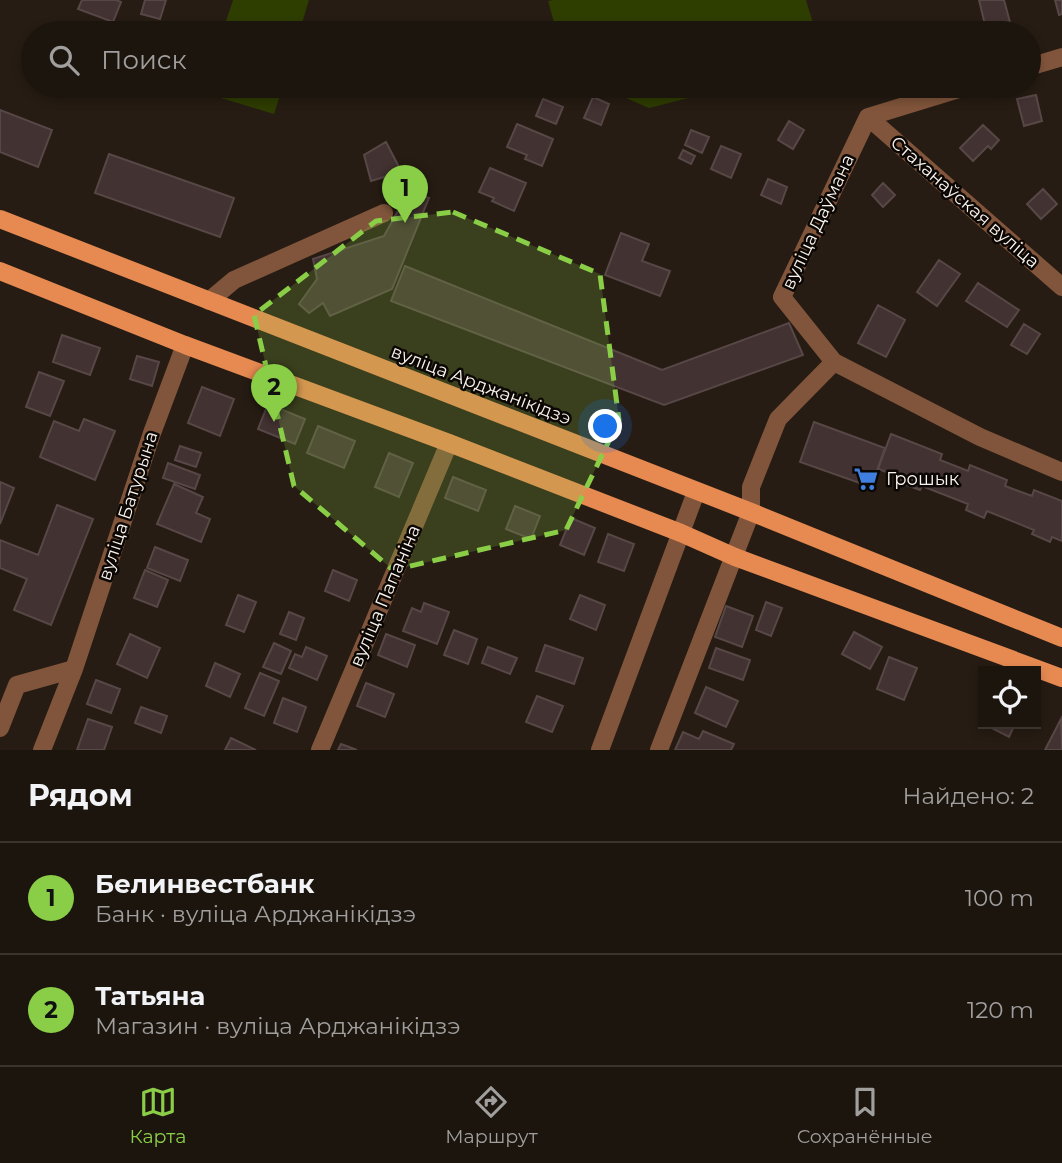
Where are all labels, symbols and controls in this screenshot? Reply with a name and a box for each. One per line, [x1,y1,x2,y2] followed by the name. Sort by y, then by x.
[21,21,1041,98] search box
[45,41,83,79] icon: search
[101,44,187,76] text: Поиск
[886,131,1044,273] street label: Стаханаўская вуліца
[777,151,859,293] street label: вуліца Даўмана
[382,165,428,223] pin: 1
[388,341,574,429] street label: вуліца Арджанікідзэ
[251,364,297,422] pin: 2
[588,409,622,443] your location
[93,429,163,583] street label: вуліца Батурына
[852,465,880,493] supermarket icon: Грошык
[886,468,960,490] place label: Грошык
[345,522,425,670] street label: вуліца Папаніна
[978,666,1041,729] map controls
[978,666,1041,729] button: locate
[28,777,133,814] text: Рядом
[903,782,1034,810] text: Найдено: 2
[95,868,314,900] text: Белинвестбанк
[46,884,56,912] text: 1
[965,884,1034,912] text: 100 m
[95,900,416,928] text: Банк · вуліца Арджанікідзэ
[95,980,205,1012] text: Татьяна
[44,996,58,1024] text: 2
[967,996,1034,1024] text: 120 m
[95,1012,460,1040] text: Магазин · вуліца Арджанікідзэ
[129,1083,186,1148] tab: Карта
[445,1083,538,1148] tab: Маршрут
[797,1083,933,1148] tab: Сохранённые

